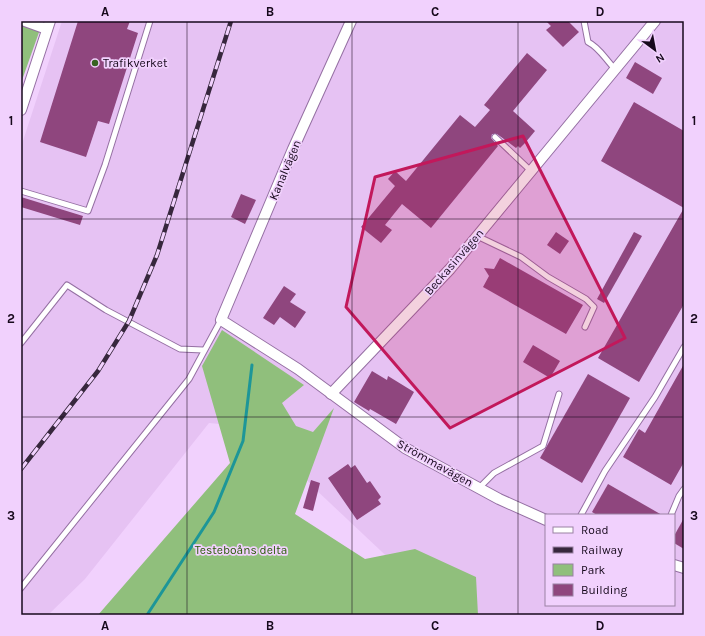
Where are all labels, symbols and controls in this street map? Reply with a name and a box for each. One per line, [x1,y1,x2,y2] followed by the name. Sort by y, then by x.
[101,4,109,19] text: A
[266,4,274,19] text: B
[431,4,439,19] text: C
[596,4,605,19] text: D
[635,30,675,70] north arrow
[653,50,667,66] text: N
[103,56,168,70] place label: Trafikverket
[90,58,100,68] marker: Trafikverket
[9,113,13,128] text: 1
[692,113,696,128] text: 1
[266,138,304,202] street label: Kanalvägen
[421,226,487,298] street label: Beckasinvägen
[7,311,15,326] text: 2
[690,311,698,326] text: 2
[395,436,475,490] street label: Strömmavägen
[7,508,15,523] text: 3
[690,508,698,523] text: 3
[545,514,675,606] legend
[581,523,609,537] text: Road
[195,543,287,557] park label: Testeboåns delta
[581,543,623,557] text: Railway
[581,563,606,577] text: Park
[581,583,628,597] text: Building
[101,618,109,633] text: A
[266,618,274,633] text: B
[431,618,439,633] text: C
[596,618,605,633] text: D

